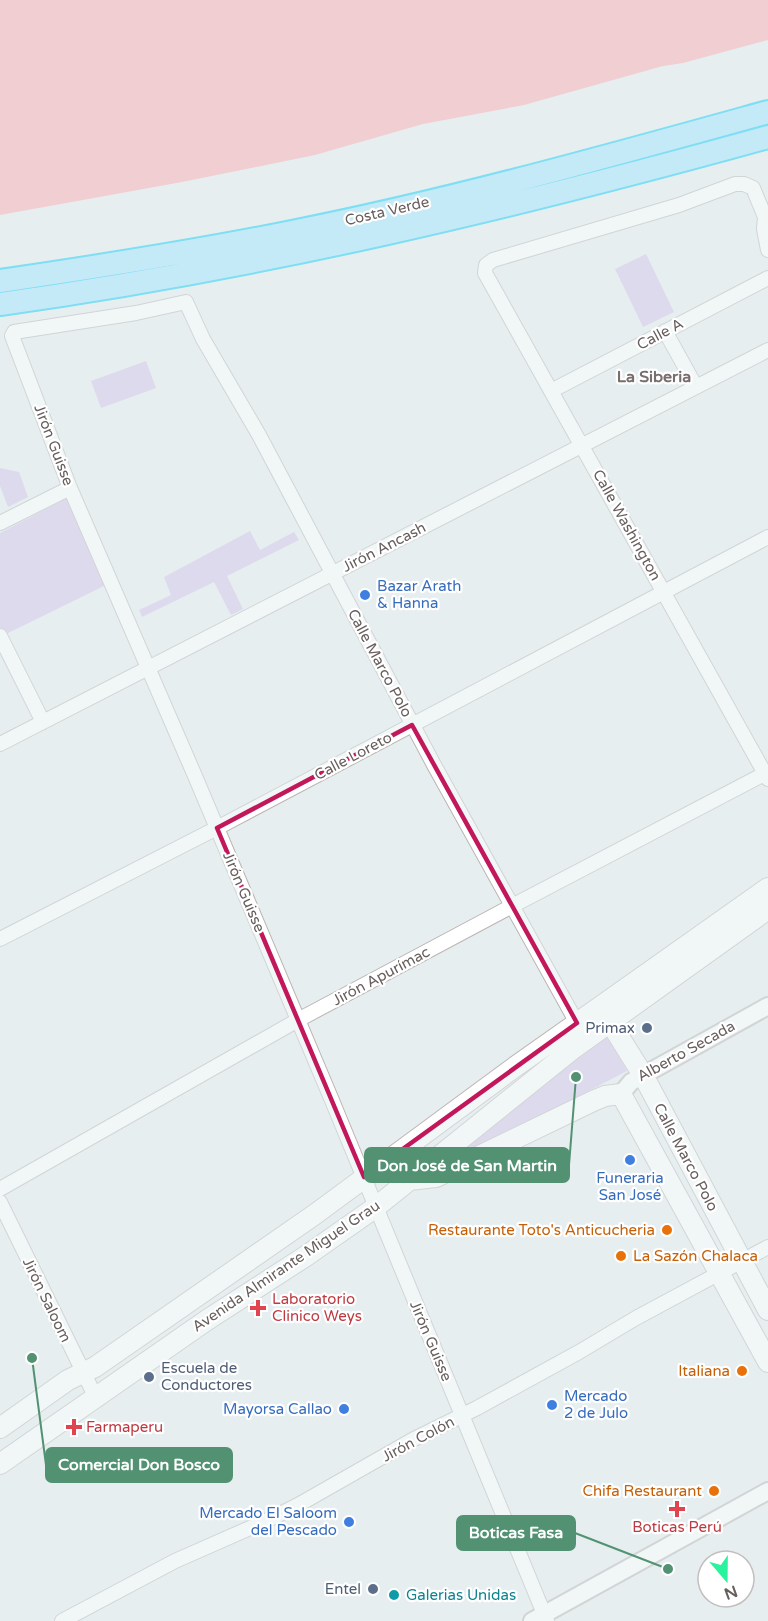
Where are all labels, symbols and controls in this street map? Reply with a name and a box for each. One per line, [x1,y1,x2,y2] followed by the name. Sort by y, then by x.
[343,193,431,229] street label: Costa Verde
[634,314,686,354] street label: Calle A
[617,367,691,387] district label: La Siberia
[30,402,78,488] street label: Jirón Guisse
[589,466,665,584] street label: Calle Washington
[339,518,429,576] street label: Jirón Ancash
[377,577,461,612] place label: Bazar Arath & Hanna
[358,588,372,602] marker: Bazar Arath & Hanna
[344,606,416,720] street label: Calle Marco Polo
[311,728,395,784] street label: Calle Loreto
[219,849,269,935] street label: Jirón Guisse
[329,943,433,1009] street label: Jirón Apurímac
[634,1017,738,1085] street label: Alberto Secada
[585,1019,635,1037] place label: Primax
[640,1021,654,1035] marker: Primax
[650,1100,722,1214] street label: Calle Marco Polo
[365,1148,569,1182] callout: Don José de San Martin
[623,1153,637,1167] marker: Funeraria San José
[377,1156,557,1176] text: Don José de San Martin
[596,1169,664,1204] place label: Funeraria San José
[189,1196,383,1336] street label: Avenida Almirante Miguel Grau
[428,1221,655,1239] place label: Restaurante Toto's Anticucheria
[660,1223,674,1237] marker: Restaurante Toto's Anticucheria
[633,1247,758,1265] place label: La Sazón Chalaca
[614,1249,628,1263] marker: La Sazón Chalaca
[19,1255,75,1345] street label: Jirón Saloom
[272,1290,362,1325] place label: Laboratorio Clinico Weys
[406,1298,456,1384] street label: Jirón Guisse
[249,1299,267,1317] marker: Laboratorio Clinico Weys
[161,1359,252,1394] place label: Escuela de Conductores
[678,1362,730,1380] place label: Italiana
[735,1364,749,1378] marker: Italiana
[142,1370,156,1384] marker: Escuela de Conductores
[564,1387,628,1422] place label: Mercado 2 de Julo
[545,1398,559,1412] marker: Mercado 2 de Julo
[223,1400,332,1418] place label: Mayorsa Callao
[337,1402,351,1416] marker: Mayorsa Callao
[379,1412,457,1466] street label: Jirón Colón
[86,1418,163,1436] place label: Farmaperu
[67,1420,81,1434] marker: Farmaperu
[46,1448,232,1482] callout: Comercial Don Bosco
[58,1455,220,1475] text: Comercial Don Bosco
[582,1482,702,1500] place label: Chifa Restaurant
[707,1484,721,1498] marker: Chifa Restaurant
[670,1502,684,1516] marker: Boticas Perú
[199,1504,337,1539] place label: Mercado El Saloom del Pescado
[342,1515,356,1529] marker: Mercado El Saloom del Pescado
[457,1516,575,1550] callout: Boticas Fasa
[632,1518,722,1536] place label: Boticas Perú
[469,1523,563,1543] text: Boticas Fasa
[696,1549,756,1609] north arrow
[325,1580,361,1598] place label: Entel
[721,1581,740,1604] text: N
[366,1582,380,1596] marker: Entel
[406,1586,516,1604] place label: Galerias Unidas
[387,1588,401,1602] marker: Galerias Unidas

